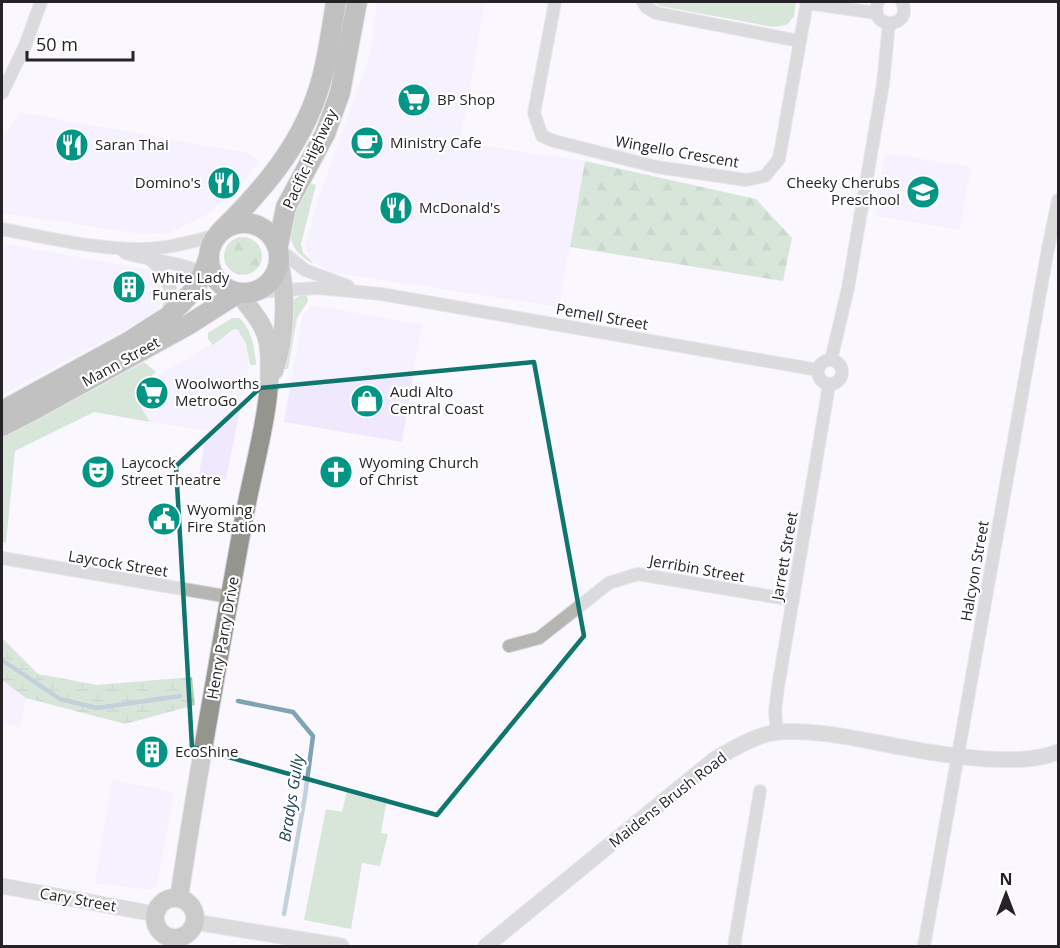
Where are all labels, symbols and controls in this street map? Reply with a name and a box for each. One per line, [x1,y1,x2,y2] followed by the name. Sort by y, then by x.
[27,24,134,62] scale bar
[36,32,78,56] text: 50 m
[396,82,432,118] supermarket icon: BP Shop
[437,89,495,109] place label: BP Shop
[277,105,341,212] street label: Pacific Highway
[349,125,385,161] cafe icon: Ministry Cafe
[54,127,90,163] restaurant icon: Saran Thai
[614,130,741,172] street label: Wingello Crescent
[390,132,482,152] place label: Ministry Cafe
[95,134,169,154] place label: Saran Thai
[206,165,242,201] restaurant icon: Domino's
[135,172,201,192] place label: Domino's
[786,172,900,209] place label: Cheeky Cherubs Preschool
[905,174,941,210] school or university icon: Cheeky Cherubs Preschool
[378,190,414,226] restaurant icon: McDonald's
[419,197,501,217] place label: McDonald's
[152,267,230,304] place label: White Lady Funerals
[111,269,147,305] building icon: White Lady Funerals
[555,298,650,334] street label: Pemell Street
[78,332,163,391] street label: Mann Street
[175,373,259,410] place label: Woolworths MetroGo
[134,375,170,411] supermarket icon: Woolworths MetroGo
[390,381,484,418] place label: Audi Alto Central Coast
[349,383,385,419] shop icon: Audi Alto Central Coast
[121,452,221,489] place label: Laycock Street Theatre
[359,452,479,489] place label: Wyoming Church of Christ
[80,454,116,490] theatre icon: Laycock Street Theatre
[318,454,354,490] church icon: Wyoming Church of Christ
[187,499,266,536] place label: Wyoming Fire Station
[146,501,182,537] public building icon: Wyoming Fire Station
[766,510,802,604] street label: Jarrett Street
[955,519,993,623] street label: Halcyon Street
[67,545,169,581] street label: Laycock Street
[646,549,746,586] street label: Jerribin Street
[201,575,243,701] street label: Henry Parry Drive
[134,734,170,770] building icon: EcoShine
[175,741,238,761] place label: EcoShine
[604,747,730,852] street label: Maidens Brush Road
[273,751,309,843] water label: Bradys Gully
[976,864,1036,924] north arrow
[999,868,1013,890] text: N
[38,882,118,916] street label: Cary Street

